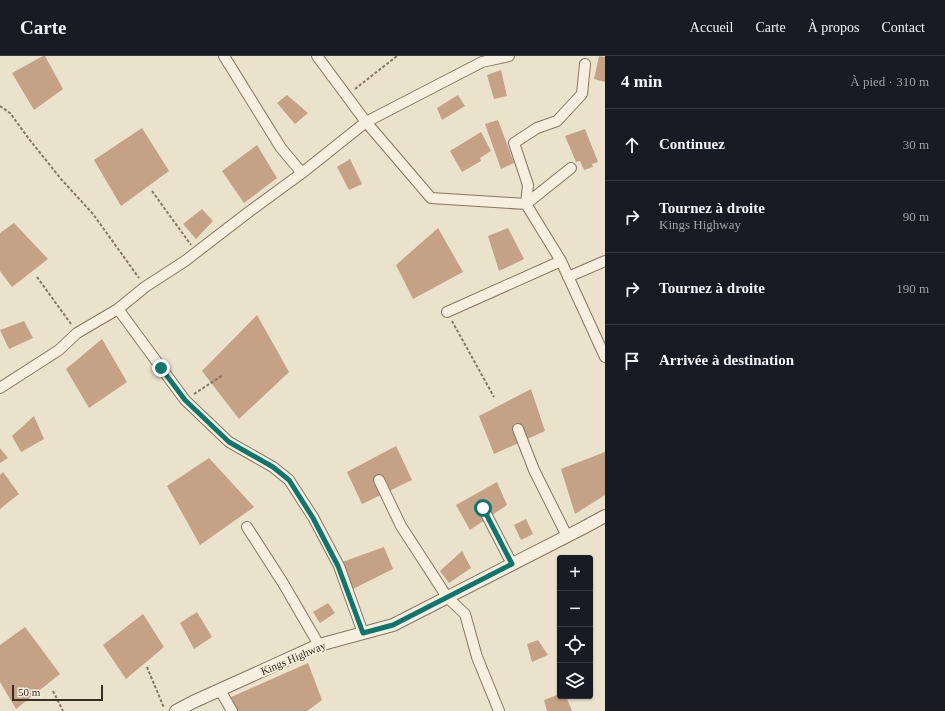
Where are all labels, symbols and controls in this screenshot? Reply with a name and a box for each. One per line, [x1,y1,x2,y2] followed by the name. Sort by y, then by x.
[20,17,66,38] text: Carte
[690,20,733,35] text: Accueil
[755,20,786,35] text: Carte
[808,20,859,35] text: À propos
[881,20,925,35] text: Contact
[621,72,662,91] text: 4 min
[850,74,929,89] text: À pied · 310 m
[621,134,643,156] icon: ahead
[659,136,725,152] text: Continuez
[903,137,929,152] text: 30 m
[659,200,765,216] text: Tournez à droite
[621,206,643,228] icon: right
[903,209,929,224] text: 90 m
[659,217,741,232] text: Kings Highway
[621,278,643,300] icon: right
[659,280,765,296] text: Tournez à droite
[896,281,929,296] text: 190 m
[621,350,643,372] icon: arrive
[659,352,794,368] text: Arrivée à destination
[152,359,170,377] route end
[474,499,492,517] route start
[557,555,593,699] map controls
[557,555,593,591] button: +
[557,591,593,627] button: −
[557,627,593,663] button: locate
[259,639,328,677] street label: Kings Highway
[557,663,593,699] button: layers
[12,683,103,702] scale bar
[18,686,40,698] text: 50 m

